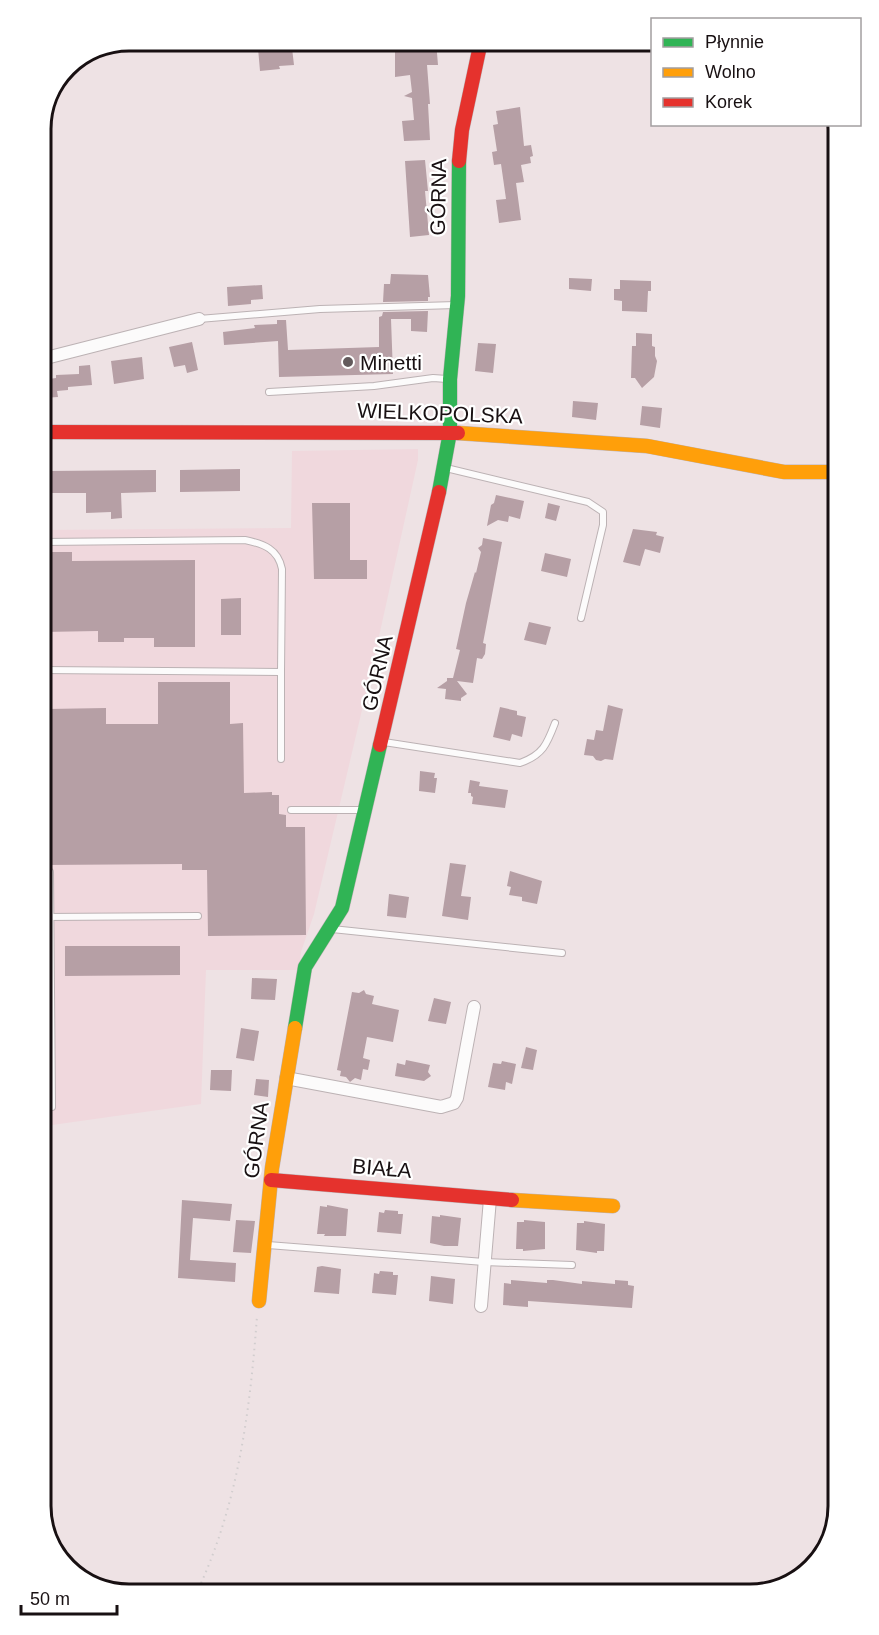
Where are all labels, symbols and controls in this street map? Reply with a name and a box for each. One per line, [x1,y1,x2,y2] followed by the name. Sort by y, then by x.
[651,18,861,126] legend
[705,32,764,52] text: Płynnie
[705,62,756,82] text: Wolno
[705,92,753,112] text: Korek
[426,158,450,236] street label: GÓRNA
[360,351,422,374] place label: Minetti
[341,355,355,369] marker: Minetti
[357,399,523,427] street label: WIELKOPOLSKA
[357,633,397,713] street label: GÓRNA
[239,1100,273,1180] street label: GÓRNA
[351,1154,413,1182] street label: BIAŁA
[21,1578,117,1616] scale bar
[30,1589,70,1609] text: 50 m

